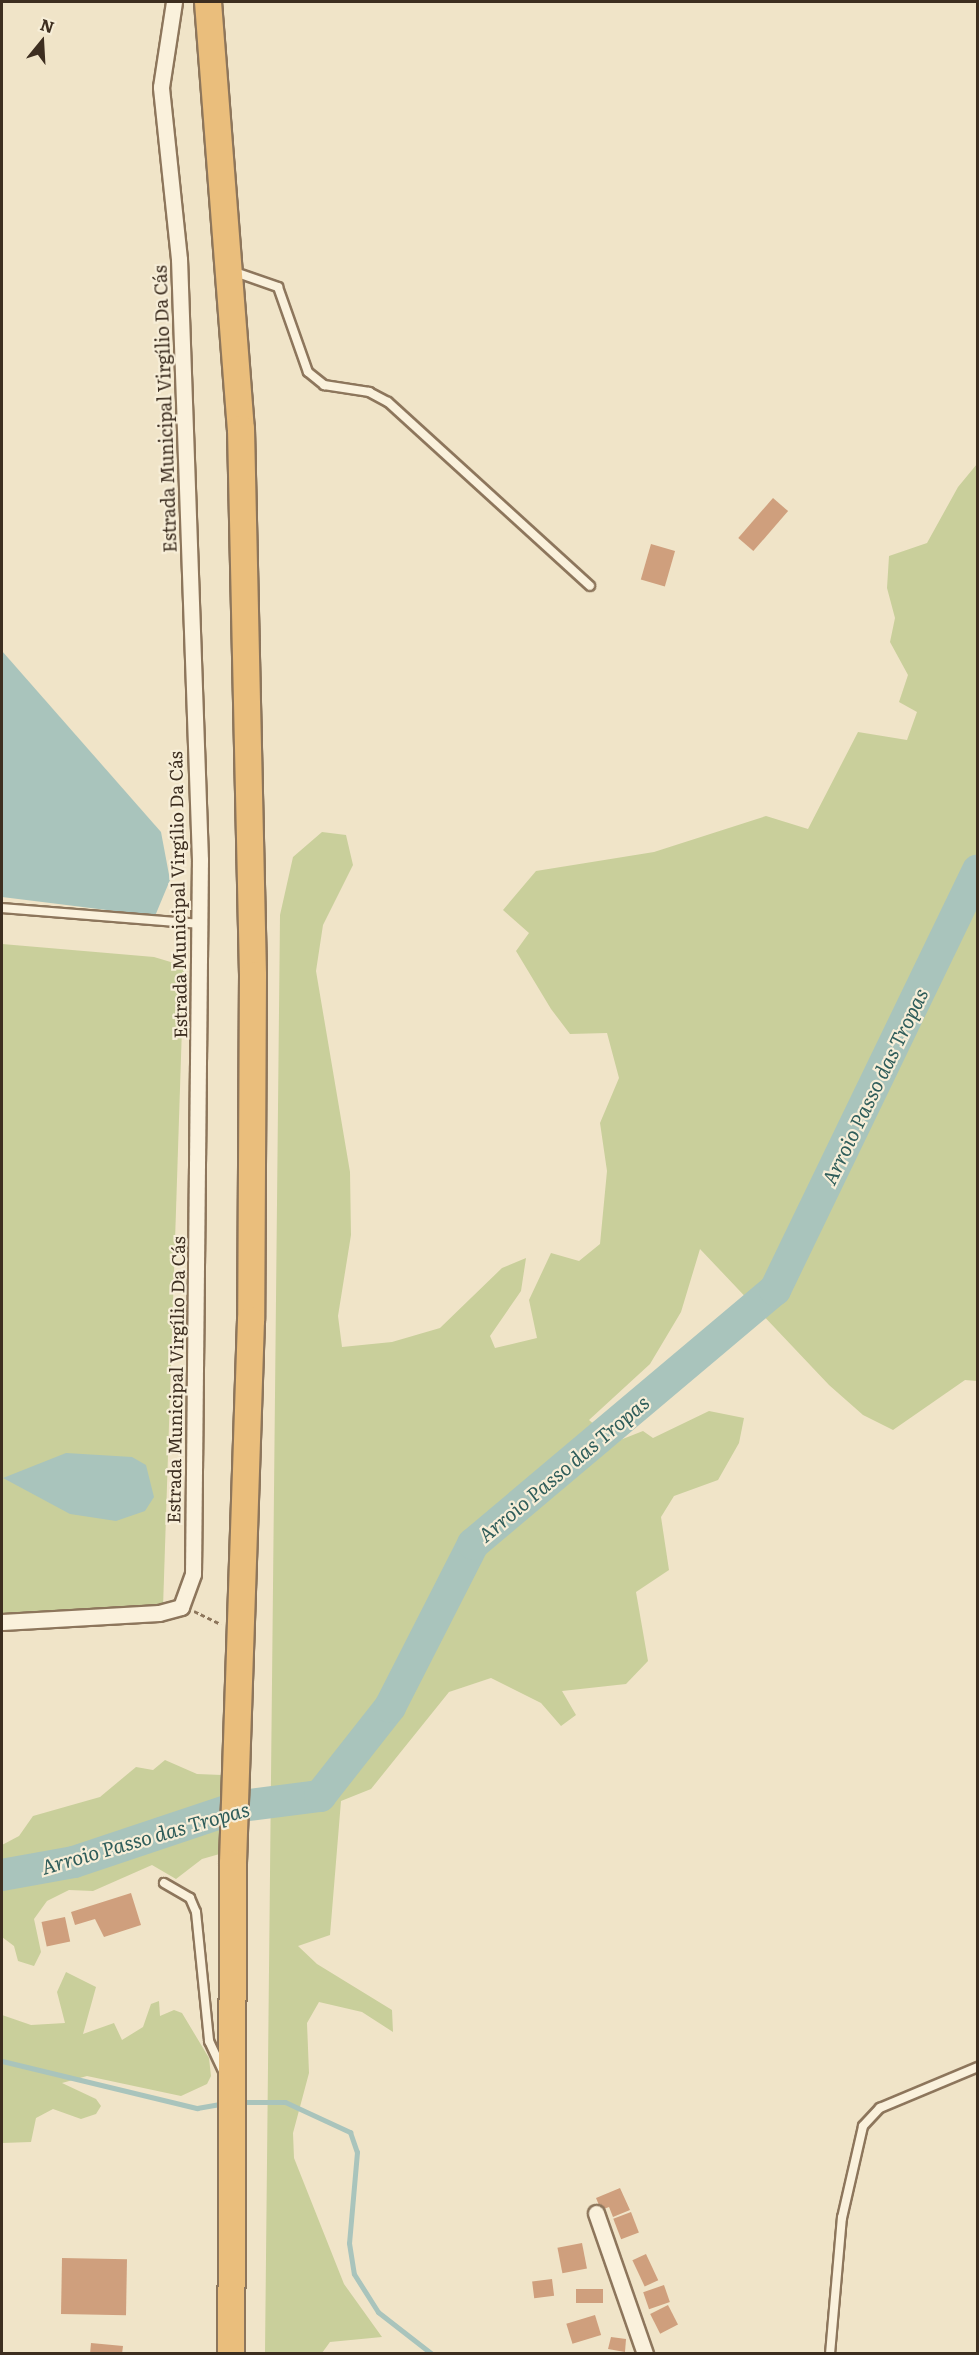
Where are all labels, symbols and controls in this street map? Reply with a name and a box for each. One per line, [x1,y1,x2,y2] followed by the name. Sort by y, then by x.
[37,11,58,38] text: N
[12,12,72,72] north arrow
[149,265,181,553] street label: Estrada Municipal Virgílio Da Cás
[165,751,191,1039] street label: Estrada Municipal Virgílio Da Cás
[816,984,932,1188] water label: Arroio Passo das Tropas
[163,1236,189,1524] street label: Estrada Municipal Virgílio Da Cás
[473,1389,653,1547] water label: Arroio Passo das Tropas
[38,1796,252,1878] water label: Arroio Passo das Tropas

